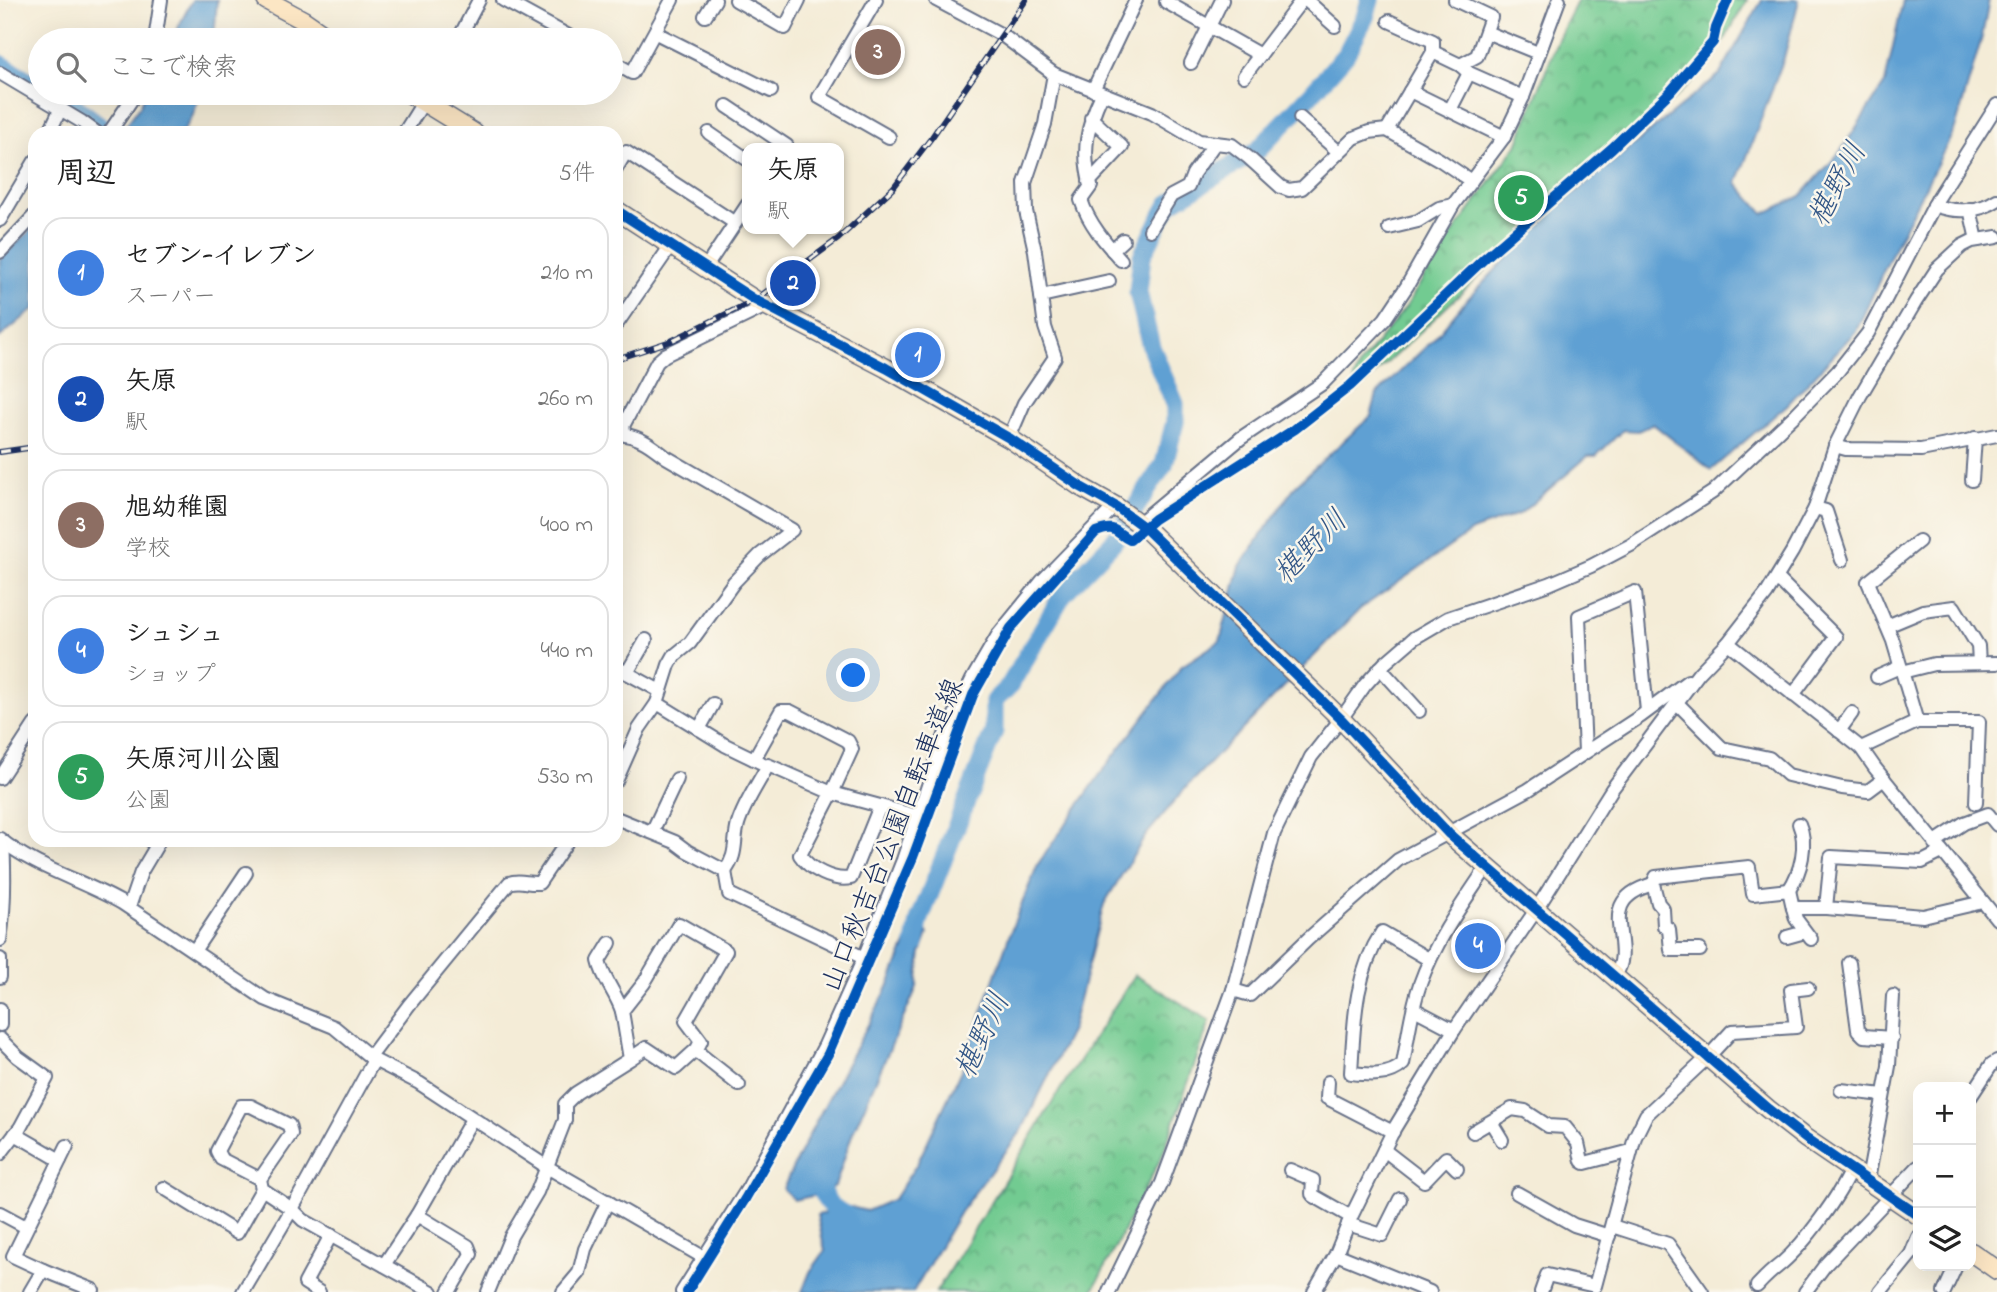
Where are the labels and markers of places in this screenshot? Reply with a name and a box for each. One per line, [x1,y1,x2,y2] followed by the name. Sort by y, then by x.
[855,26,901,78] pin: 3
[1498,172,1544,224] pin: 5
[770,257,816,309] pin: 2
[895,329,941,381] pin: 1
[1455,920,1501,972] pin: 4

